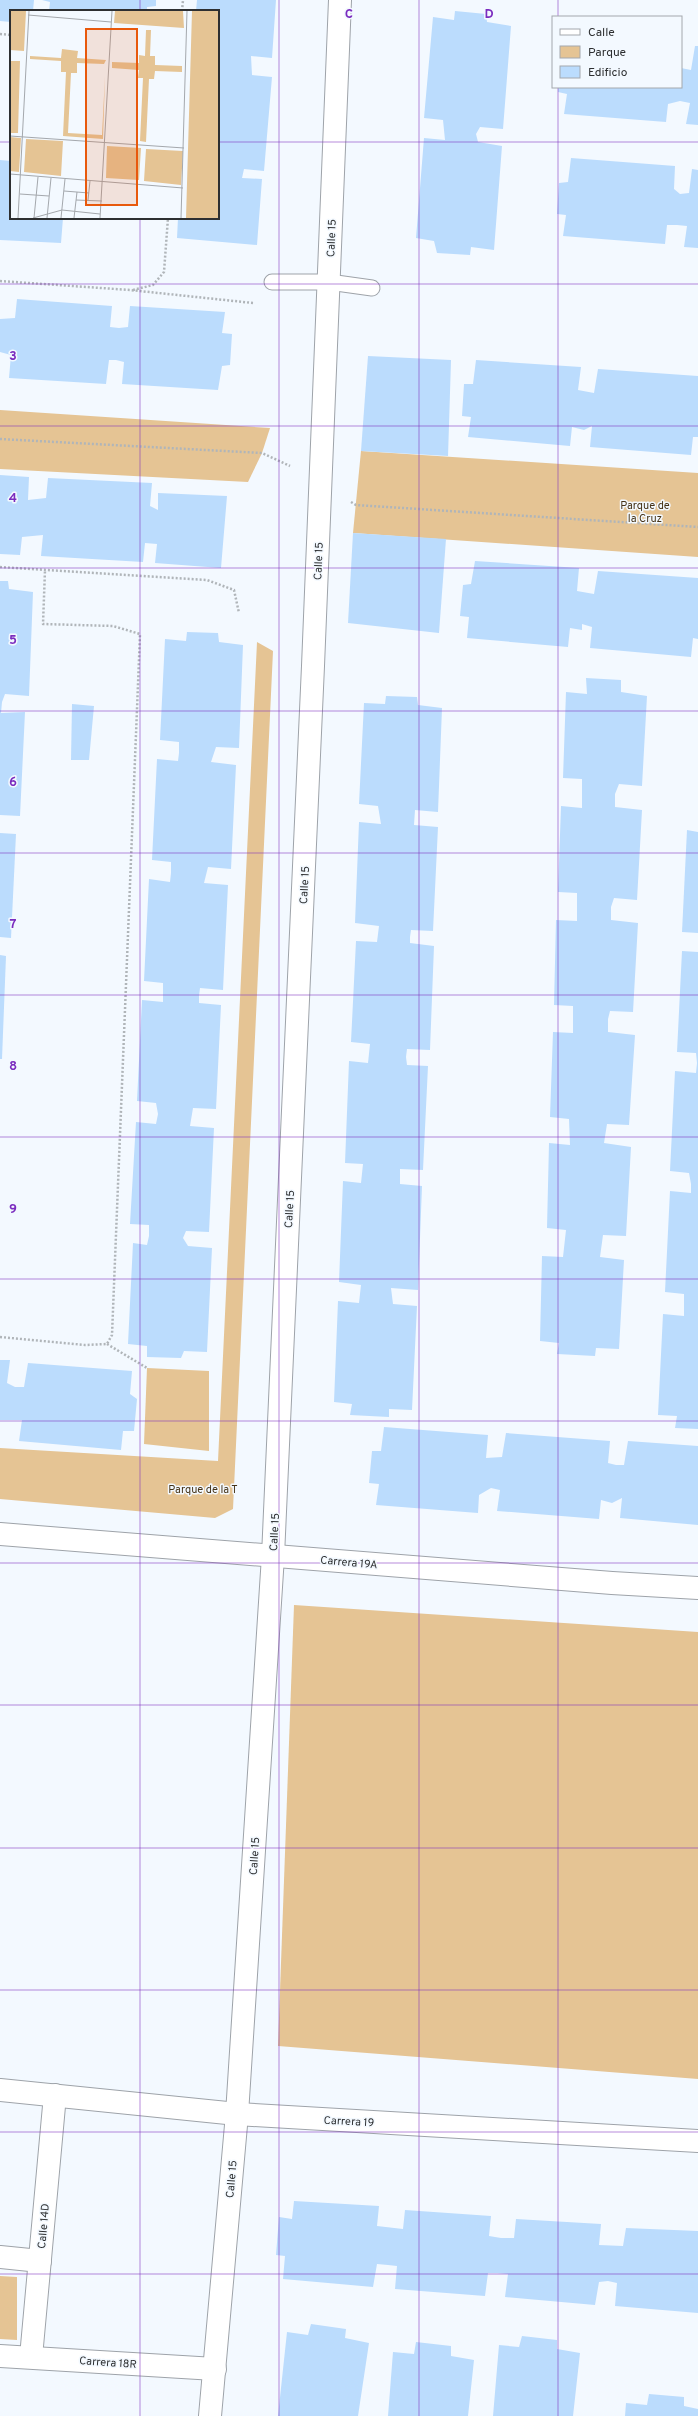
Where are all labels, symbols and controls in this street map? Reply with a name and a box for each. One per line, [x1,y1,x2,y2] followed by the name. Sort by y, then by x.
[345,7,353,23] text: C
[484,7,494,23] text: D
[10,10,219,219] inset map
[552,16,682,88] legend
[588,25,615,41] text: Calle
[588,45,626,61] text: Parque
[588,65,628,81] text: Edificio
[324,219,340,257] street label: Calle 15
[9,349,17,365] text: 3
[9,491,17,507] text: 4
[620,499,670,526] park label: Parque de la Cruz
[311,542,327,580] street label: Calle 15
[9,633,17,649] text: 5
[9,775,17,791] text: 6
[297,865,313,904] street label: Calle 15
[10,917,17,933] text: 7
[9,1059,17,1075] text: 8
[282,1189,298,1228] street label: Calle 15
[9,1202,17,1218] text: 9
[168,1483,238,1497] park label: Parque de la T
[267,1512,283,1551] street label: Calle 15
[320,1554,378,1572] street label: Carrera 19A
[247,1836,263,1876] street label: Calle 15
[323,2114,374,2130] street label: Carrera 19
[223,2159,241,2199] street label: Calle 15
[35,2203,53,2249] street label: Calle 14D
[79,2354,137,2372] street label: Carrera 18R

